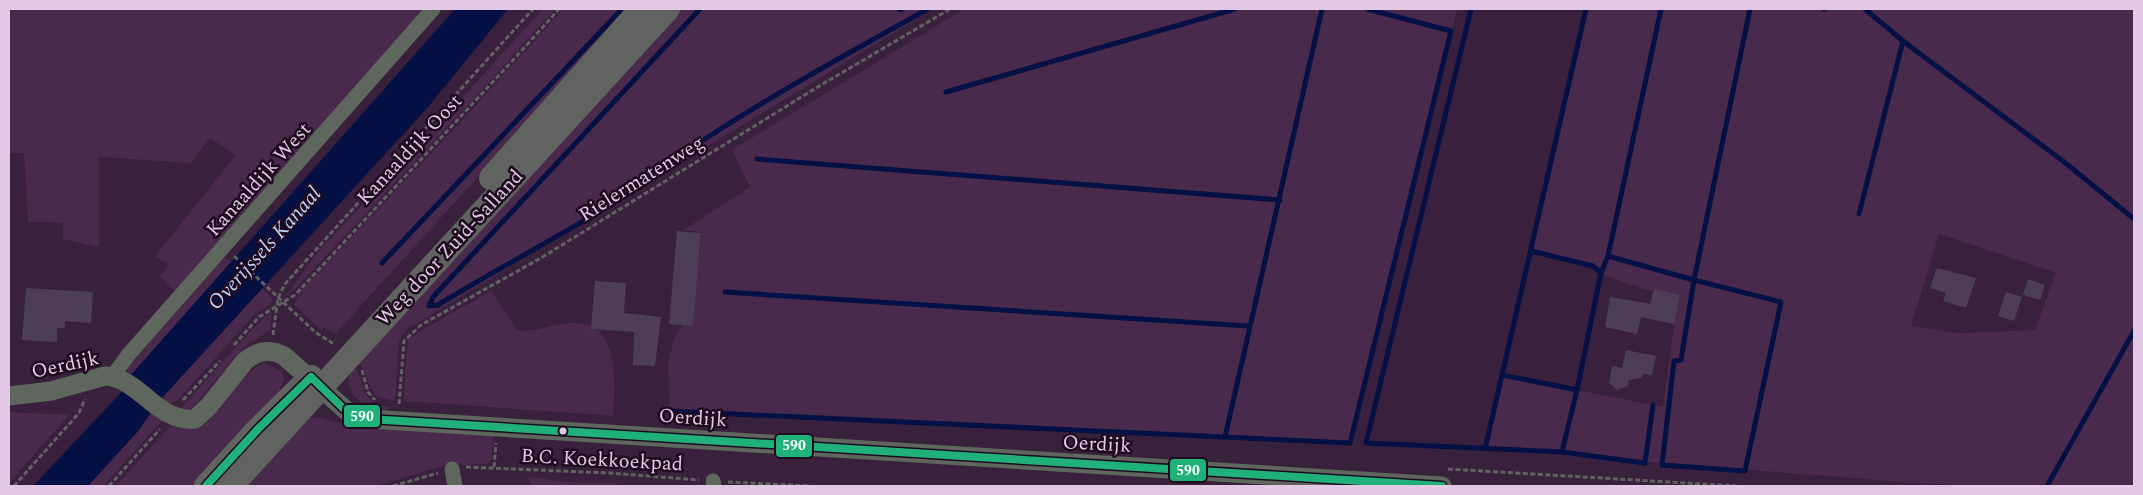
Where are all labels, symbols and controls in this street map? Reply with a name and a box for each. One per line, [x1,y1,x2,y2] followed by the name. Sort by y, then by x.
[350,87,469,212] street label: Kanaaldijk Oost
[199,116,318,244] street label: Kanaaldijk West
[573,128,710,230] street label: Rielermatenweg
[369,163,531,333] street label: Weg door Zuid-Salland
[200,179,330,318] water label: Overijssels Kanaal
[29,343,102,387] street label: Oerdijk
[658,401,728,435] street label: Oerdijk
[343,404,381,428] line badge: 590
[350,406,374,427] text: 590
[558,426,568,436] unlabelled marker
[1062,427,1132,461] street label: Oerdijk
[775,434,813,458] line badge: 590
[782,435,806,456] text: 590
[520,441,684,479] street label: B.C. Koekkoekpad
[1169,458,1207,482] line badge: 590
[1176,460,1200,481] text: 590

